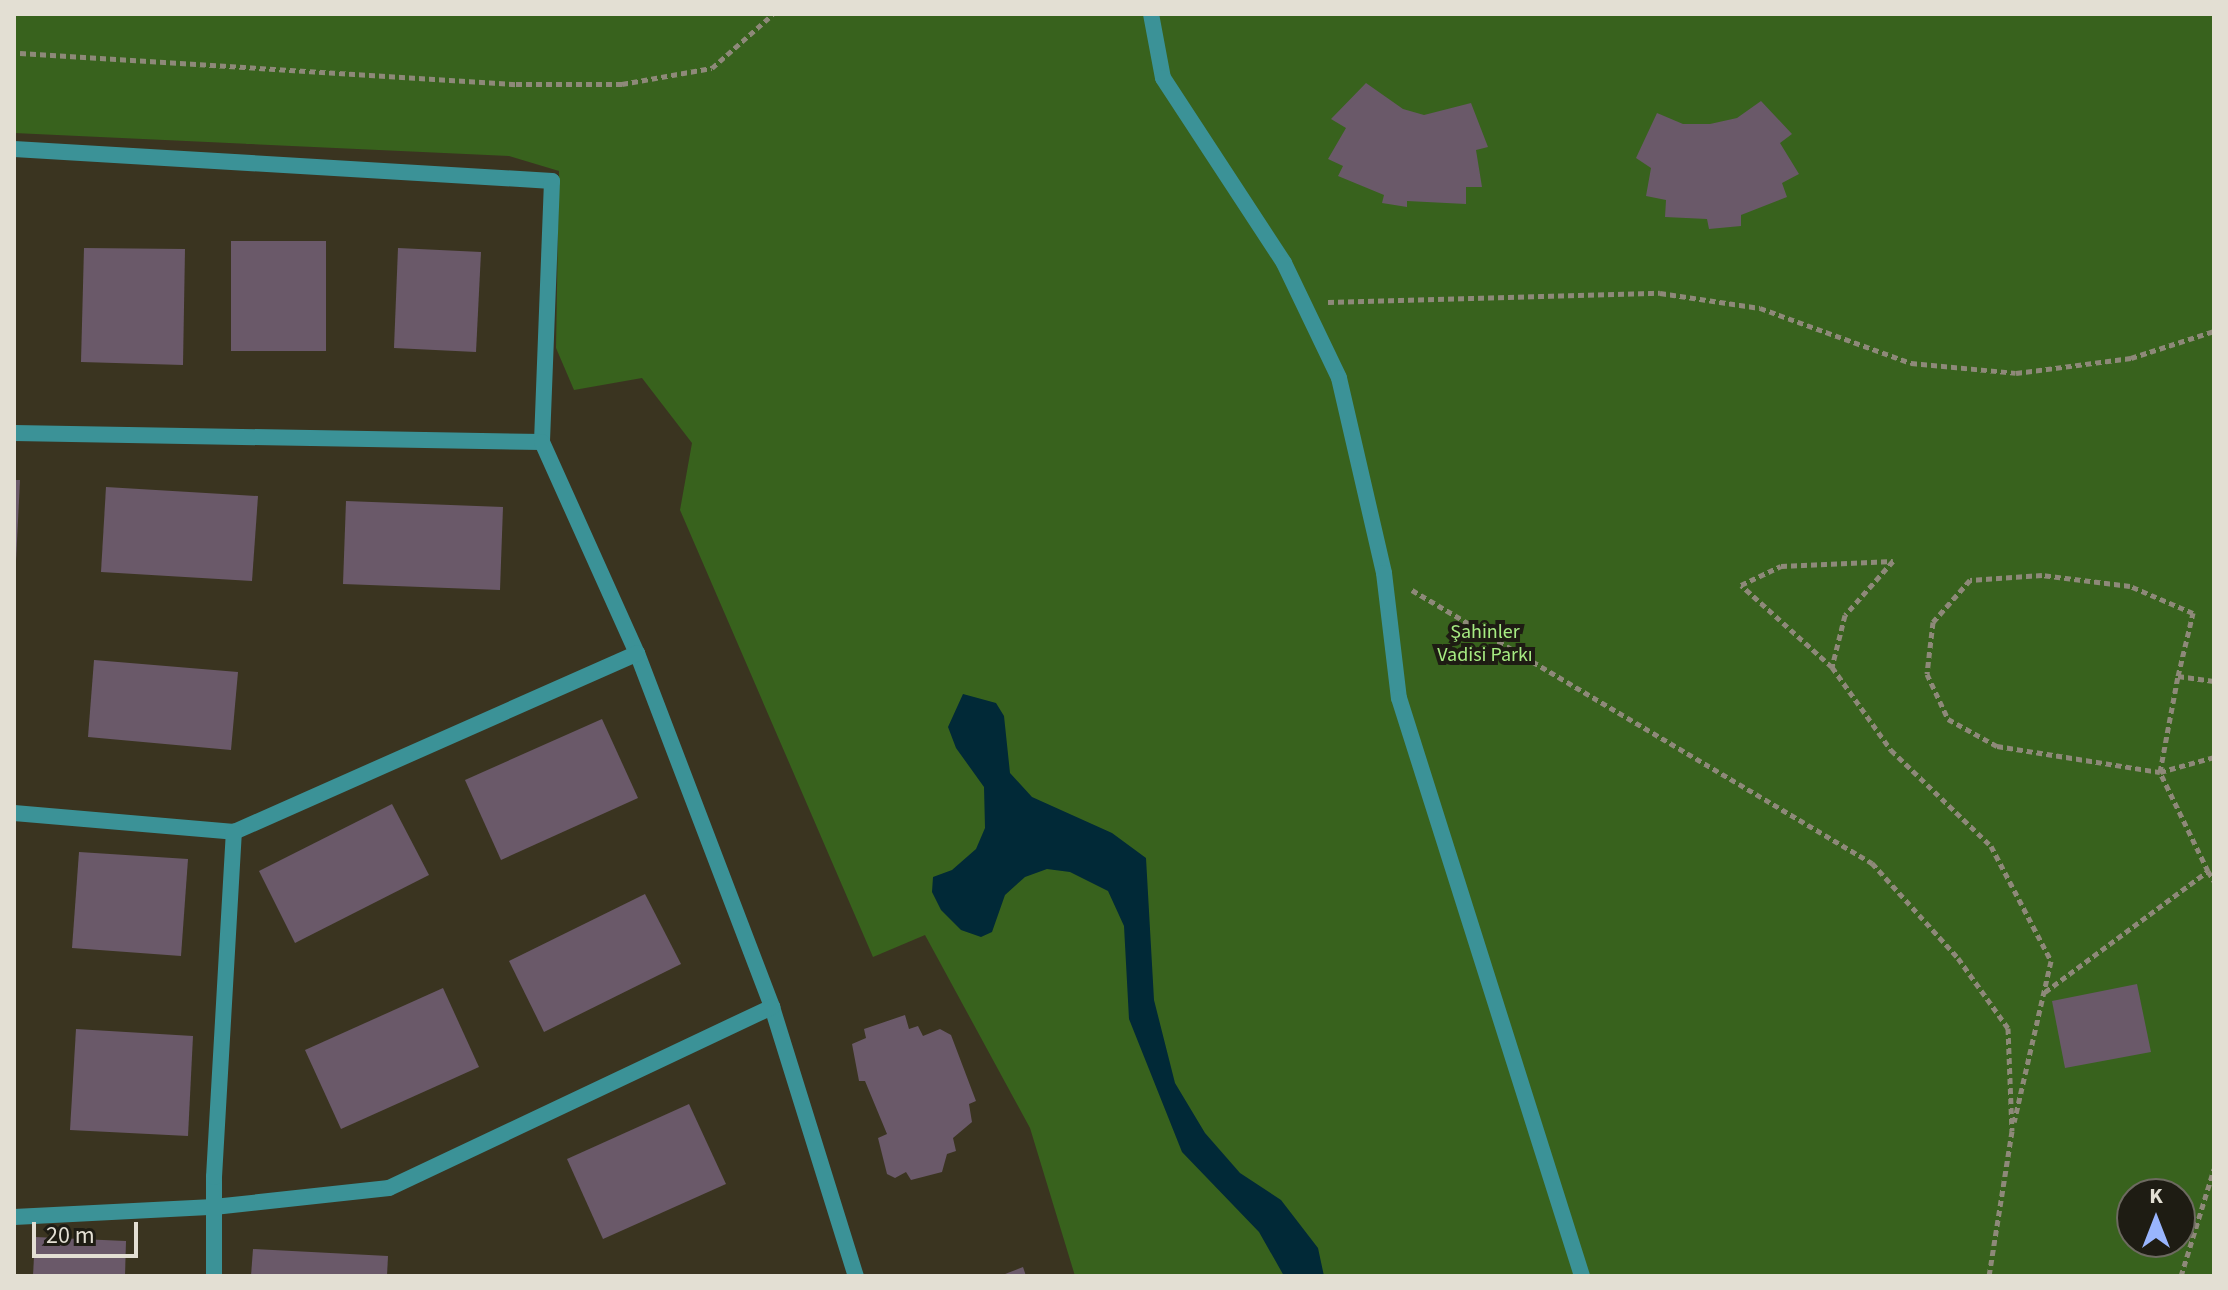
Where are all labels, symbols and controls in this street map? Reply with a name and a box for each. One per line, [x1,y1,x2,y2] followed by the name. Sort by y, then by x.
[1437,620,1533,667] park label: Şahinler Vadisi Parkı
[2116,1178,2196,1258] north arrow
[2149,1180,2163,1212] text: K
[36,1206,142,1256] scale bar
[46,1218,95,1253] text: 20 m

